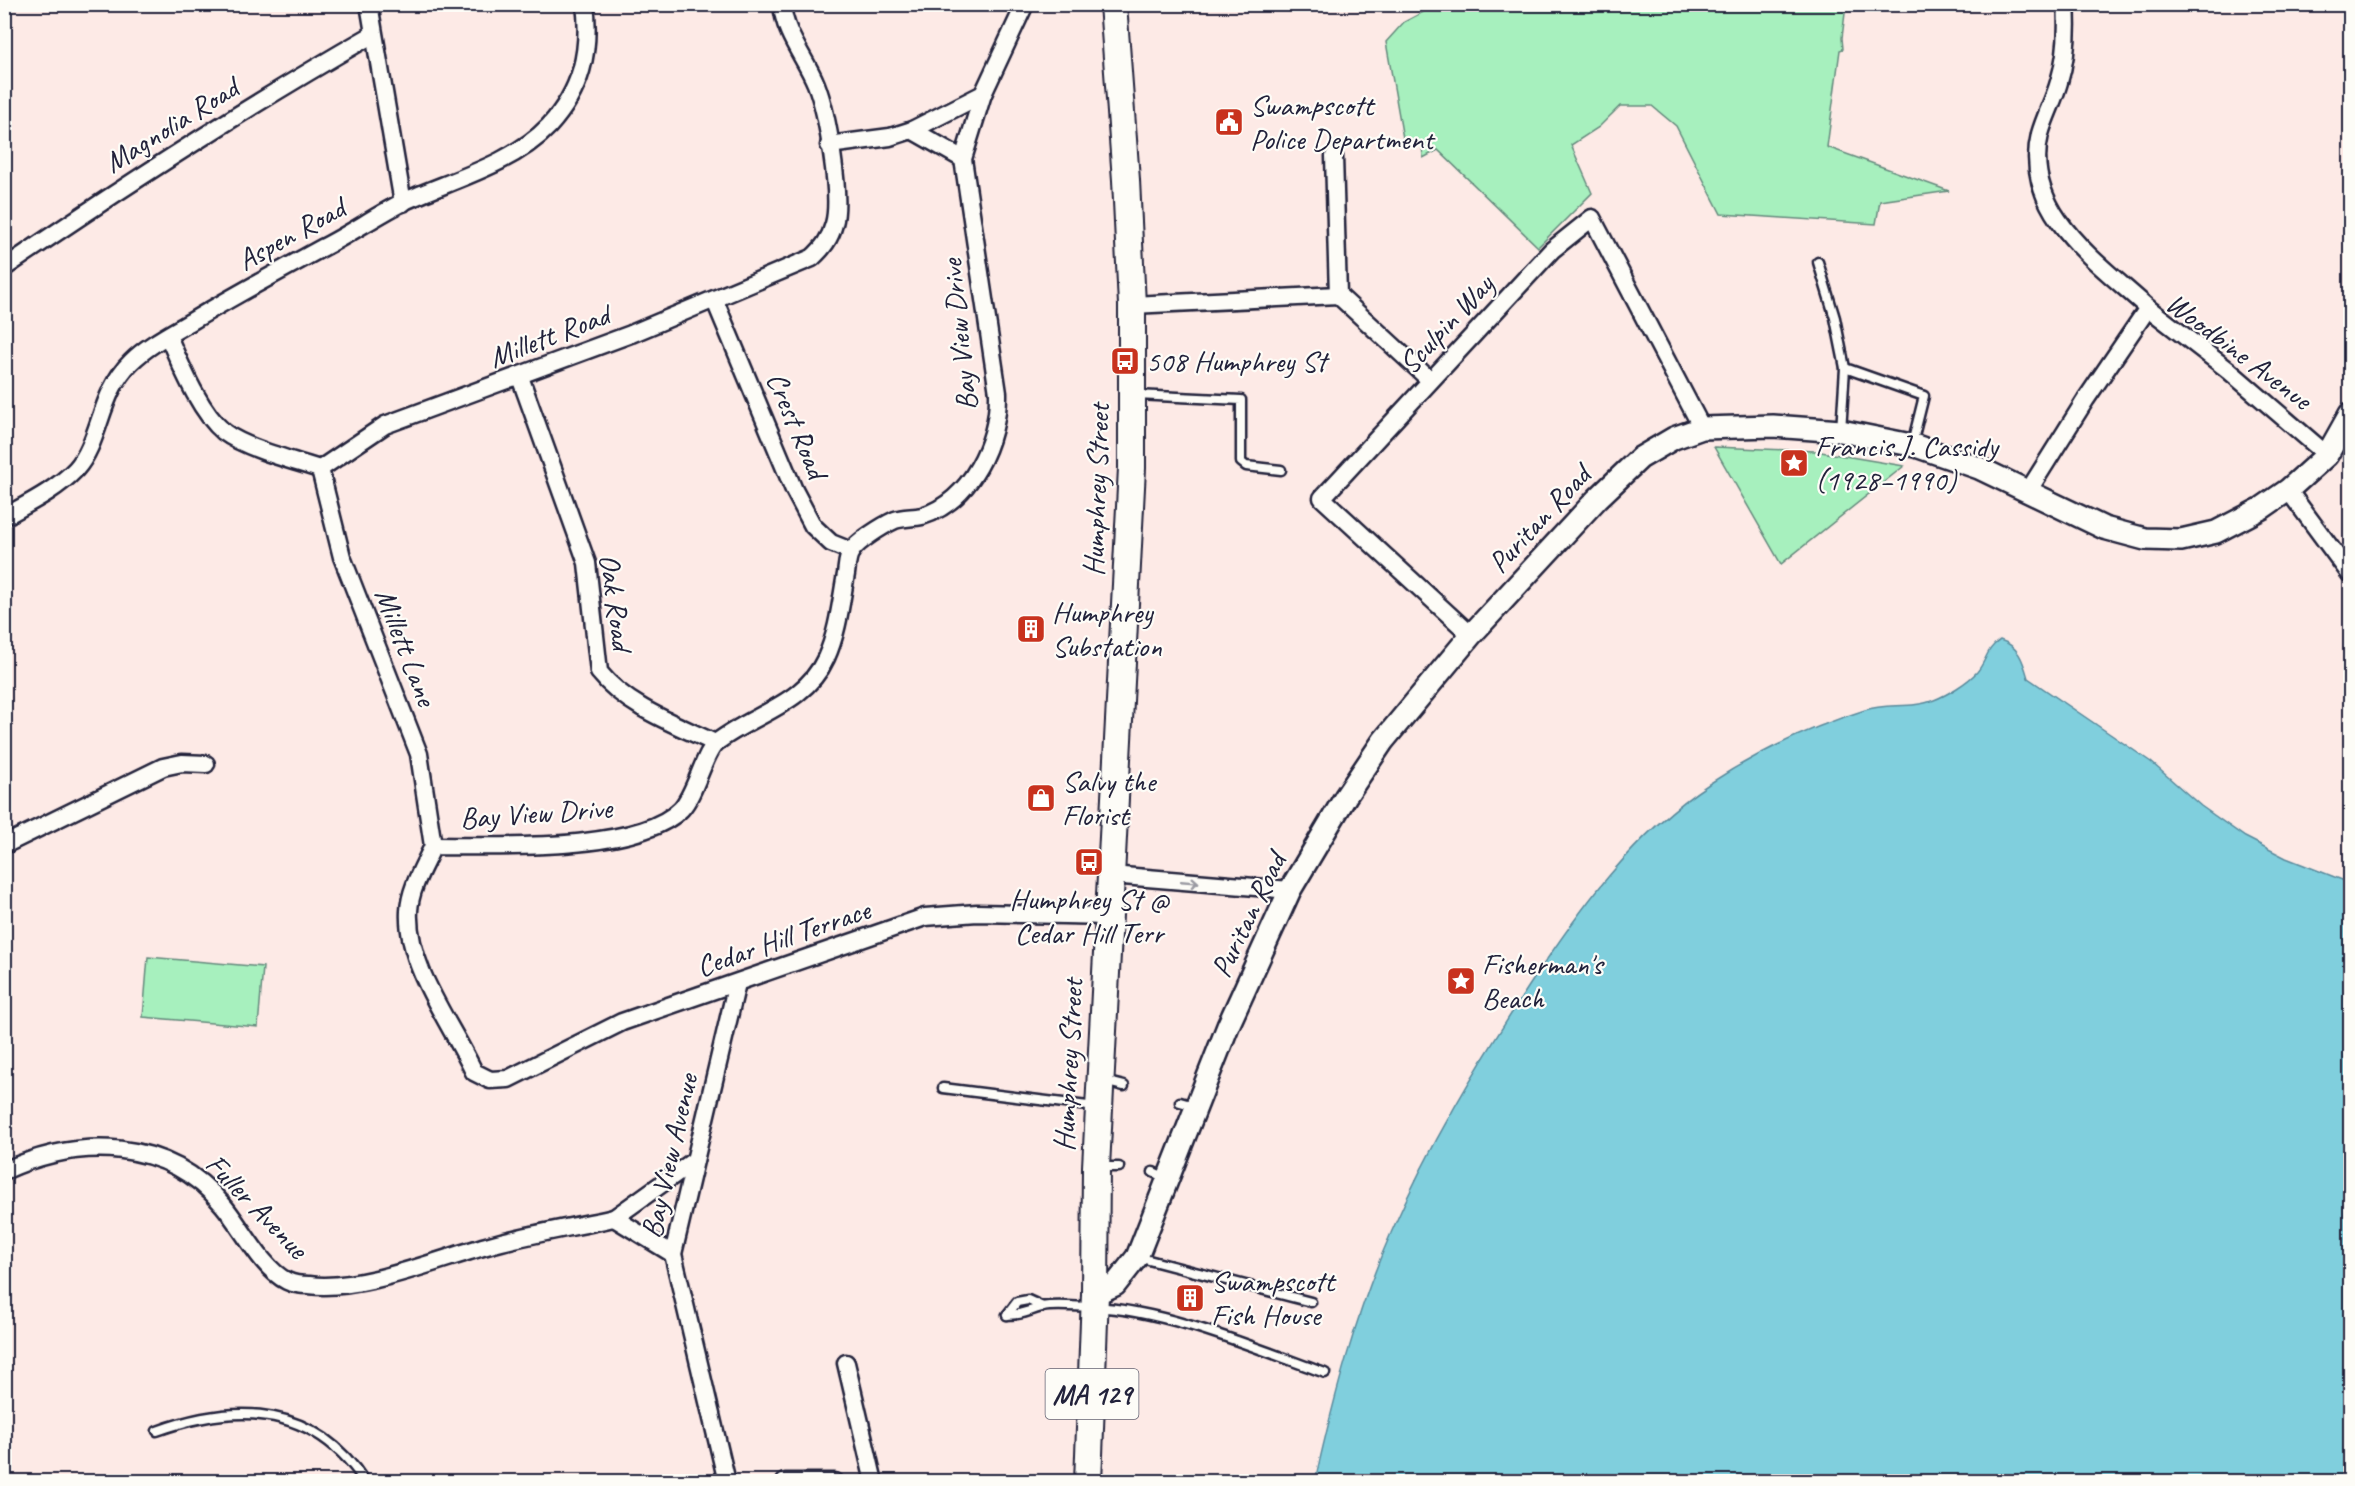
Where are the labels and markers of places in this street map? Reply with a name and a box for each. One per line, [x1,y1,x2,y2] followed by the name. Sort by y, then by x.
[1250,86,1436,158] place label: Swampscott Police Department
[1213,106,1245,138] public building icon: Swampscott Police Department
[1146,342,1330,380] place label: 508 Humphrey St
[1109,345,1141,377] bus stop icon: 508 Humphrey St
[1815,427,2000,499] place label: Francis J. Cassidy (1928–1990)
[1778,447,1810,479] place icon: Francis J. Cassidy (1928–1990)
[1052,593,1162,665] place label: Humphrey Substation
[1015,613,1047,645] building icon: Humphrey Substation
[1062,762,1157,834] place label: Salvy the Florist
[1025,782,1057,814] shop icon: Salvy the Florist
[1073,846,1105,878] bus stop icon: Humphrey St @ Cedar Hill Terr
[1010,880,1170,952] place label: Humphrey St @ Cedar Hill Terr
[1482,945,1605,1017] place label: Fisherman's Beach
[1445,965,1477,997] place icon: Fisherman's Beach
[1211,1262,1337,1334] place label: Swampscott Fish House
[1174,1282,1206,1314] building icon: Swampscott Fish House

